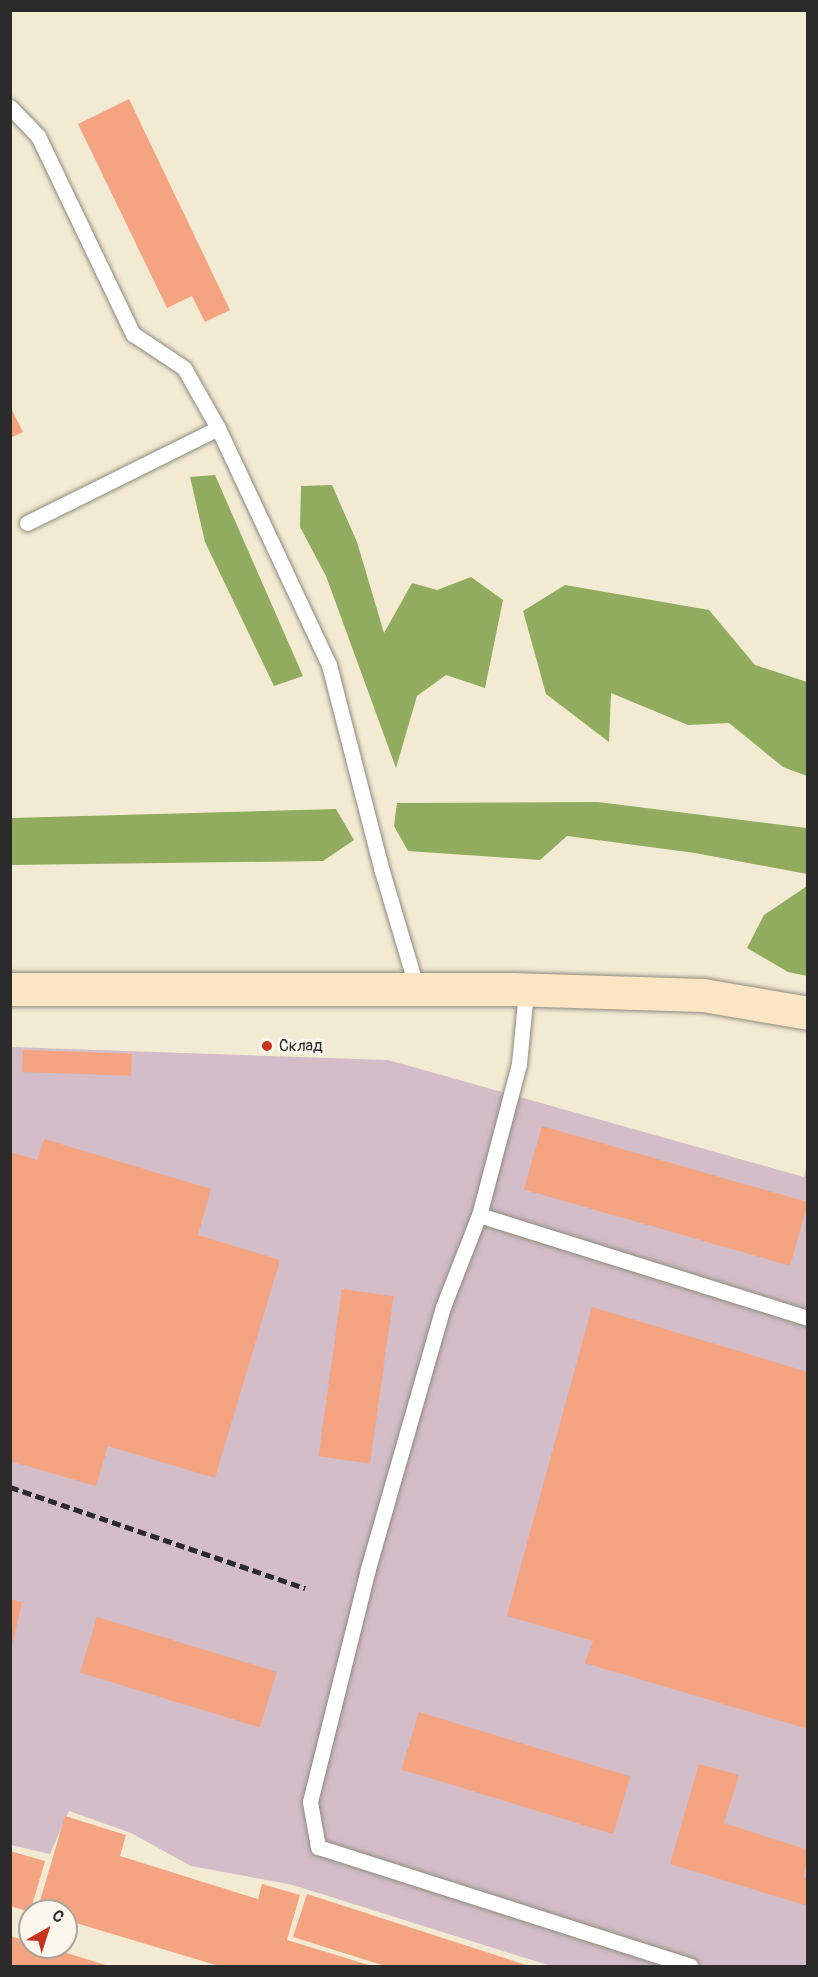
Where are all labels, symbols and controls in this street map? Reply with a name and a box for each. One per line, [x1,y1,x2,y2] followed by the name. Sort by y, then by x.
[279,1036,323,1056] place label: Склад
[260,1039,274,1053] marker: Склад
[18,1899,78,1959] north arrow
[48,1906,68,1927] text: С

